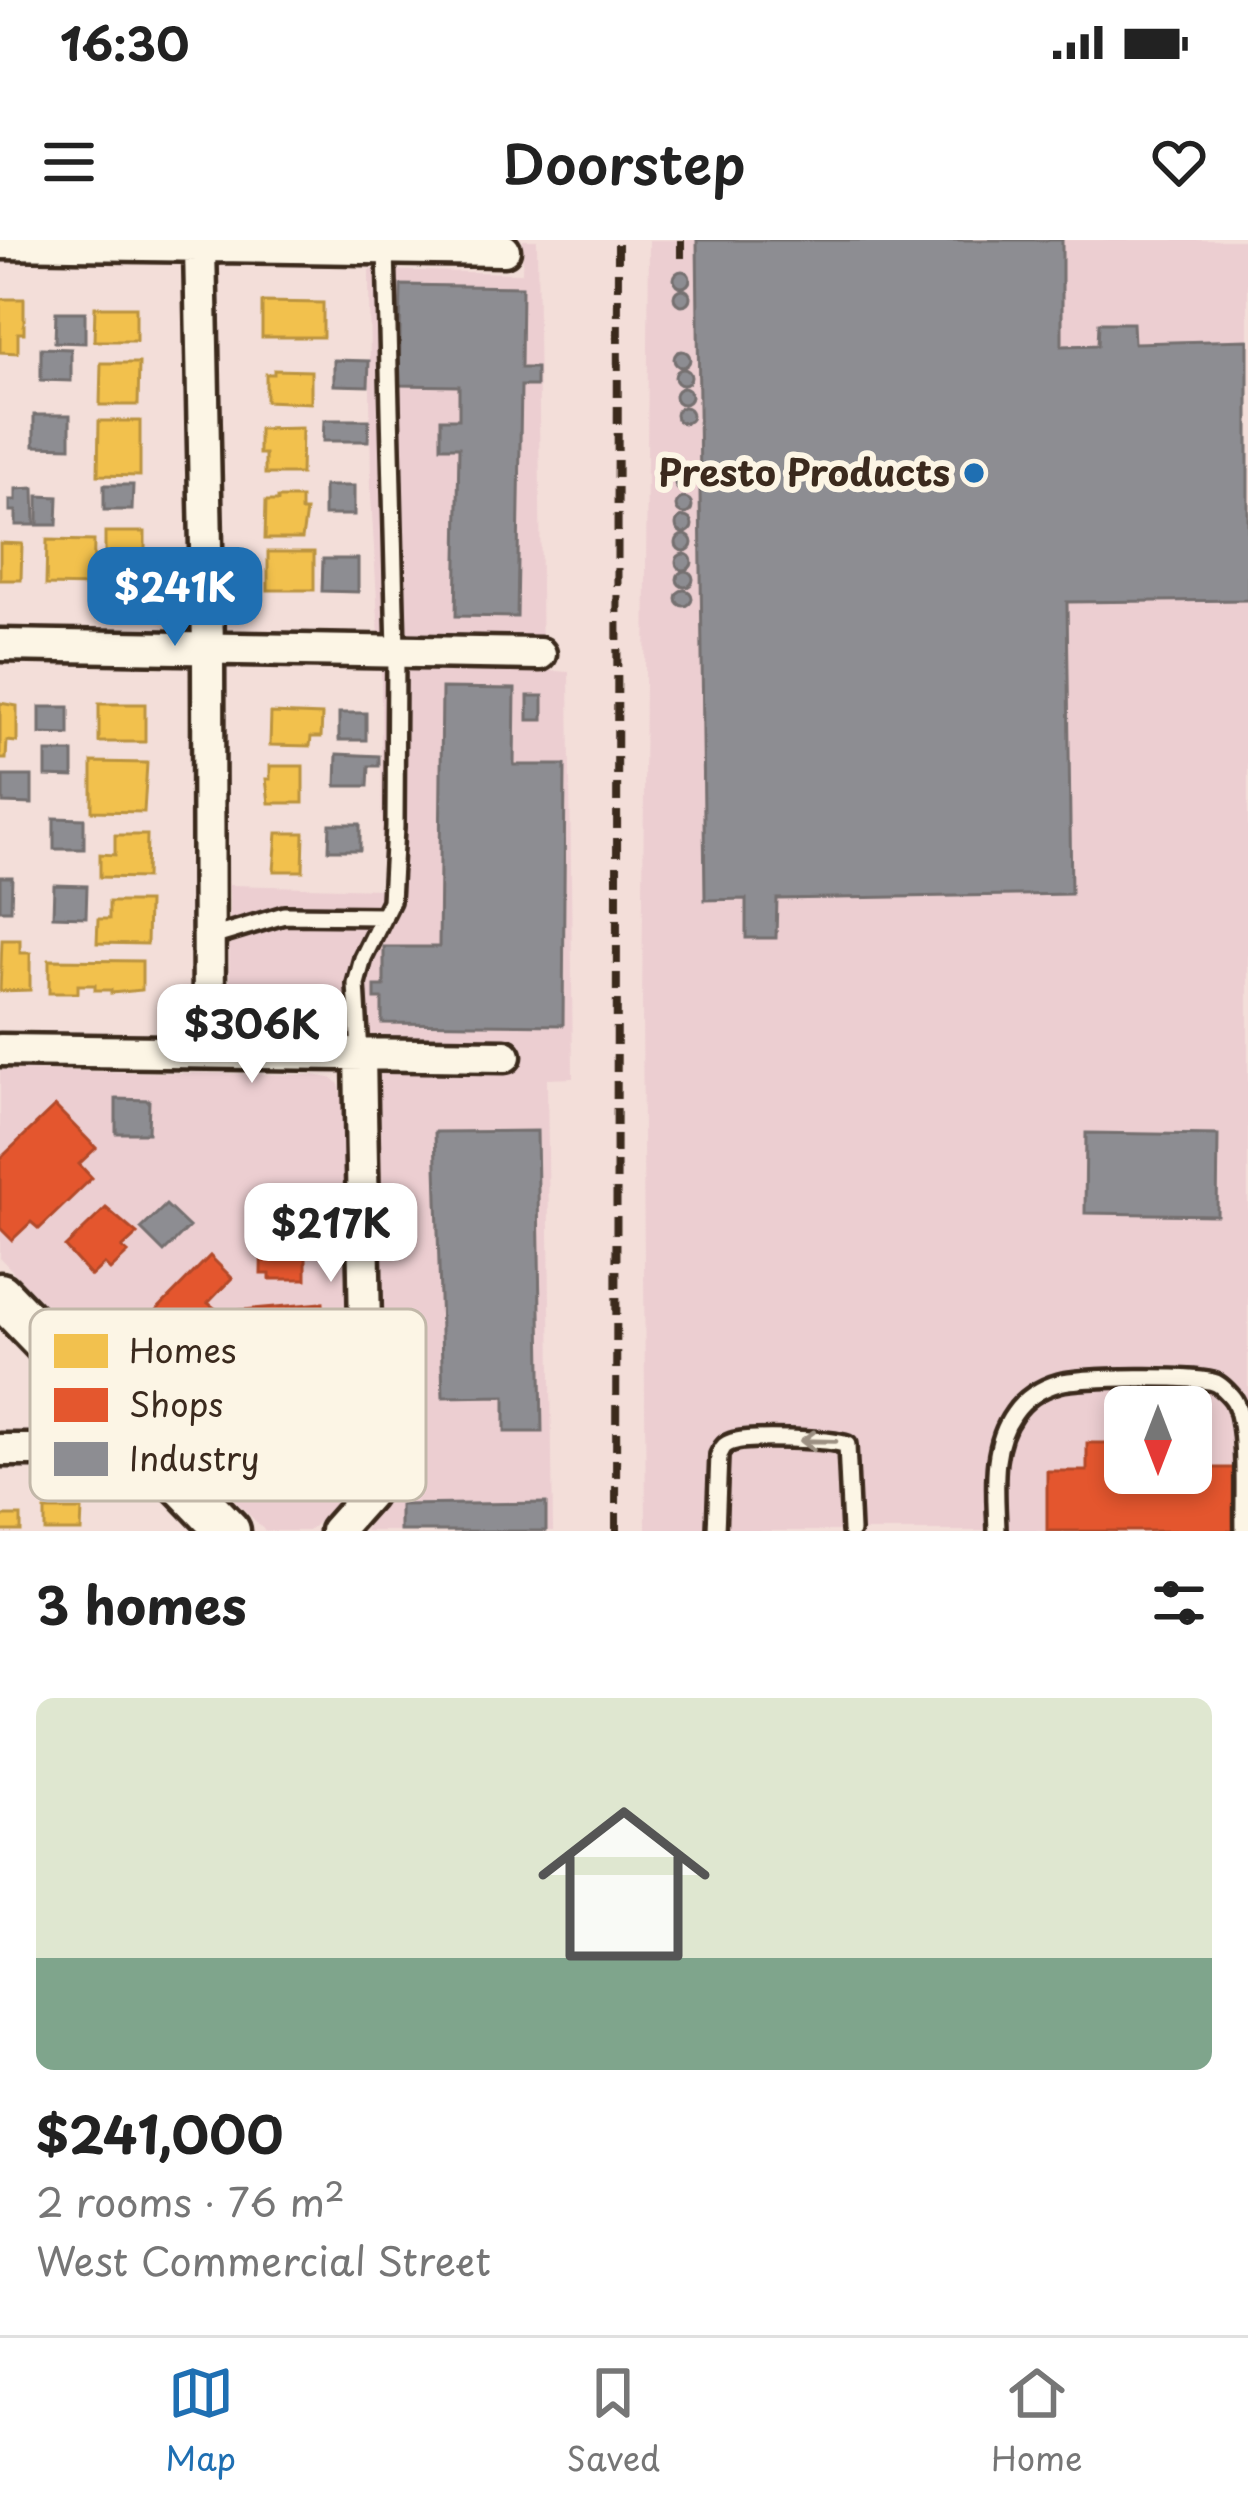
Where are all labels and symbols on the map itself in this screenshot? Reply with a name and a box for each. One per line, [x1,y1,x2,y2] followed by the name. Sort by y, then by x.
[658,444,950,498] place label: Presto Products
[961,460,987,486] marker: Presto Products
[91,547,259,649] pin: $241K
[168,984,336,1086] pin: $306K
[247,1183,415,1285] pin: $217K
[30,1309,426,1501] legend
[129,1324,236,1374] text: Homes
[129,1378,223,1428] text: Shops
[1104,1386,1212,1494] north arrow
[799,1430,838,1453] one-way arrow
[129,1432,260,1482] text: Industry

